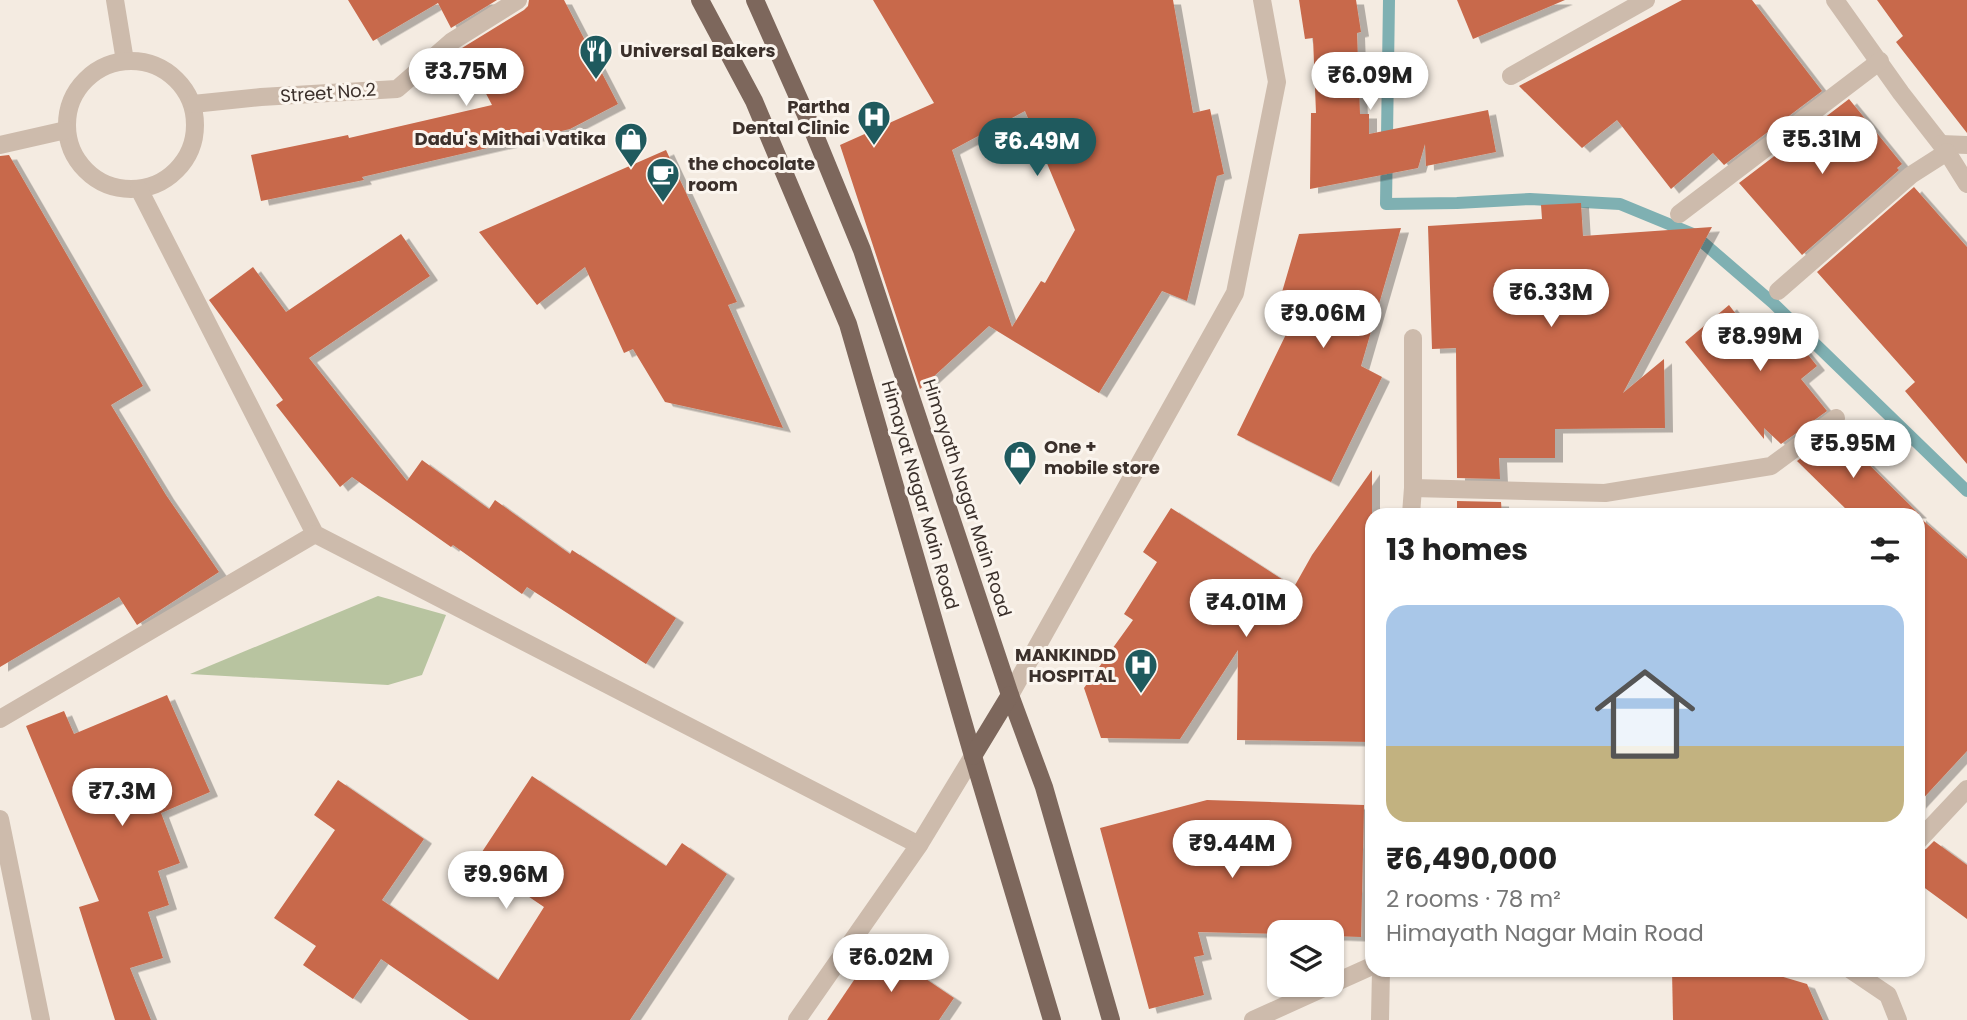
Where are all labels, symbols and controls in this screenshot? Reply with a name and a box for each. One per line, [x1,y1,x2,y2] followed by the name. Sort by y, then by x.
[577,32,615,81] restaurant icon: Universal Bakers
[620,38,776,63] place label: Universal Bakers
[409,48,523,108] pin: ₹3.75M
[1313,52,1427,112] pin: ₹6.09M
[425,55,507,87] text: ₹3.75M
[1327,59,1413,91] text: ₹6.09M
[279,77,377,108] street label: Street No.2
[732,94,850,140] place label: Partha Dental Clinic
[855,98,893,147] hospital icon: Partha Dental Clinic
[1765,116,1879,176] pin: ₹5.31M
[980,118,1094,178] pin: ₹6.49M
[612,120,650,169] shop icon: Dadu's Mithai Vatika
[1783,123,1861,155] text: ₹5.31M
[994,125,1080,157] text: ₹6.49M
[415,126,606,151] place label: Dadu's Mithai Vatika
[688,151,815,197] place label: the chocolate room
[644,155,682,204] cafe icon: the chocolate room
[1494,270,1608,329] pin: ₹6.33M
[1509,276,1593,308] text: ₹6.33M
[1266,290,1380,350] pin: ₹9.06M
[1280,297,1366,329] text: ₹9.06M
[1703,314,1817,373] pin: ₹8.99M
[1718,320,1802,352] text: ₹8.99M
[917,376,1018,620] street label: Himayath Nagar Main Road
[876,377,965,612] street label: Himayat Nagar Main Road
[1796,420,1910,480] pin: ₹5.95M
[1810,427,1896,459] text: ₹5.95M
[1044,434,1160,480] place label: One + mobile store
[1001,438,1039,487] shop icon: One + mobile store
[1386,528,1528,571] text: 13 homes
[1866,531,1904,569] icon: filters
[1189,580,1303,639] pin: ₹4.01M
[1206,586,1286,618] text: ₹4.01M
[1015,642,1116,688] place label: MANKINDD HOSPITAL
[1122,646,1160,695] hospital icon: MANKINDD HOSPITAL
[1582,651,1708,777] icon: home
[73,768,171,828] pin: ₹7.3M
[88,775,156,807] text: ₹7.3M
[1175,820,1289,880] pin: ₹9.44M
[1189,827,1275,859] text: ₹9.44M
[1386,837,1557,880] text: ₹6,490,000
[449,852,563,911] pin: ₹9.96M
[464,858,548,890] text: ₹9.96M
[1386,883,1561,915] text: 2 rooms · 78 m²
[1386,917,1704,949] text: Himayath Nagar Main Road
[1267,920,1344,997] map controls
[1267,920,1344,997] button: layers
[834,934,948,994] pin: ₹6.02M
[849,941,933,973] text: ₹6.02M

